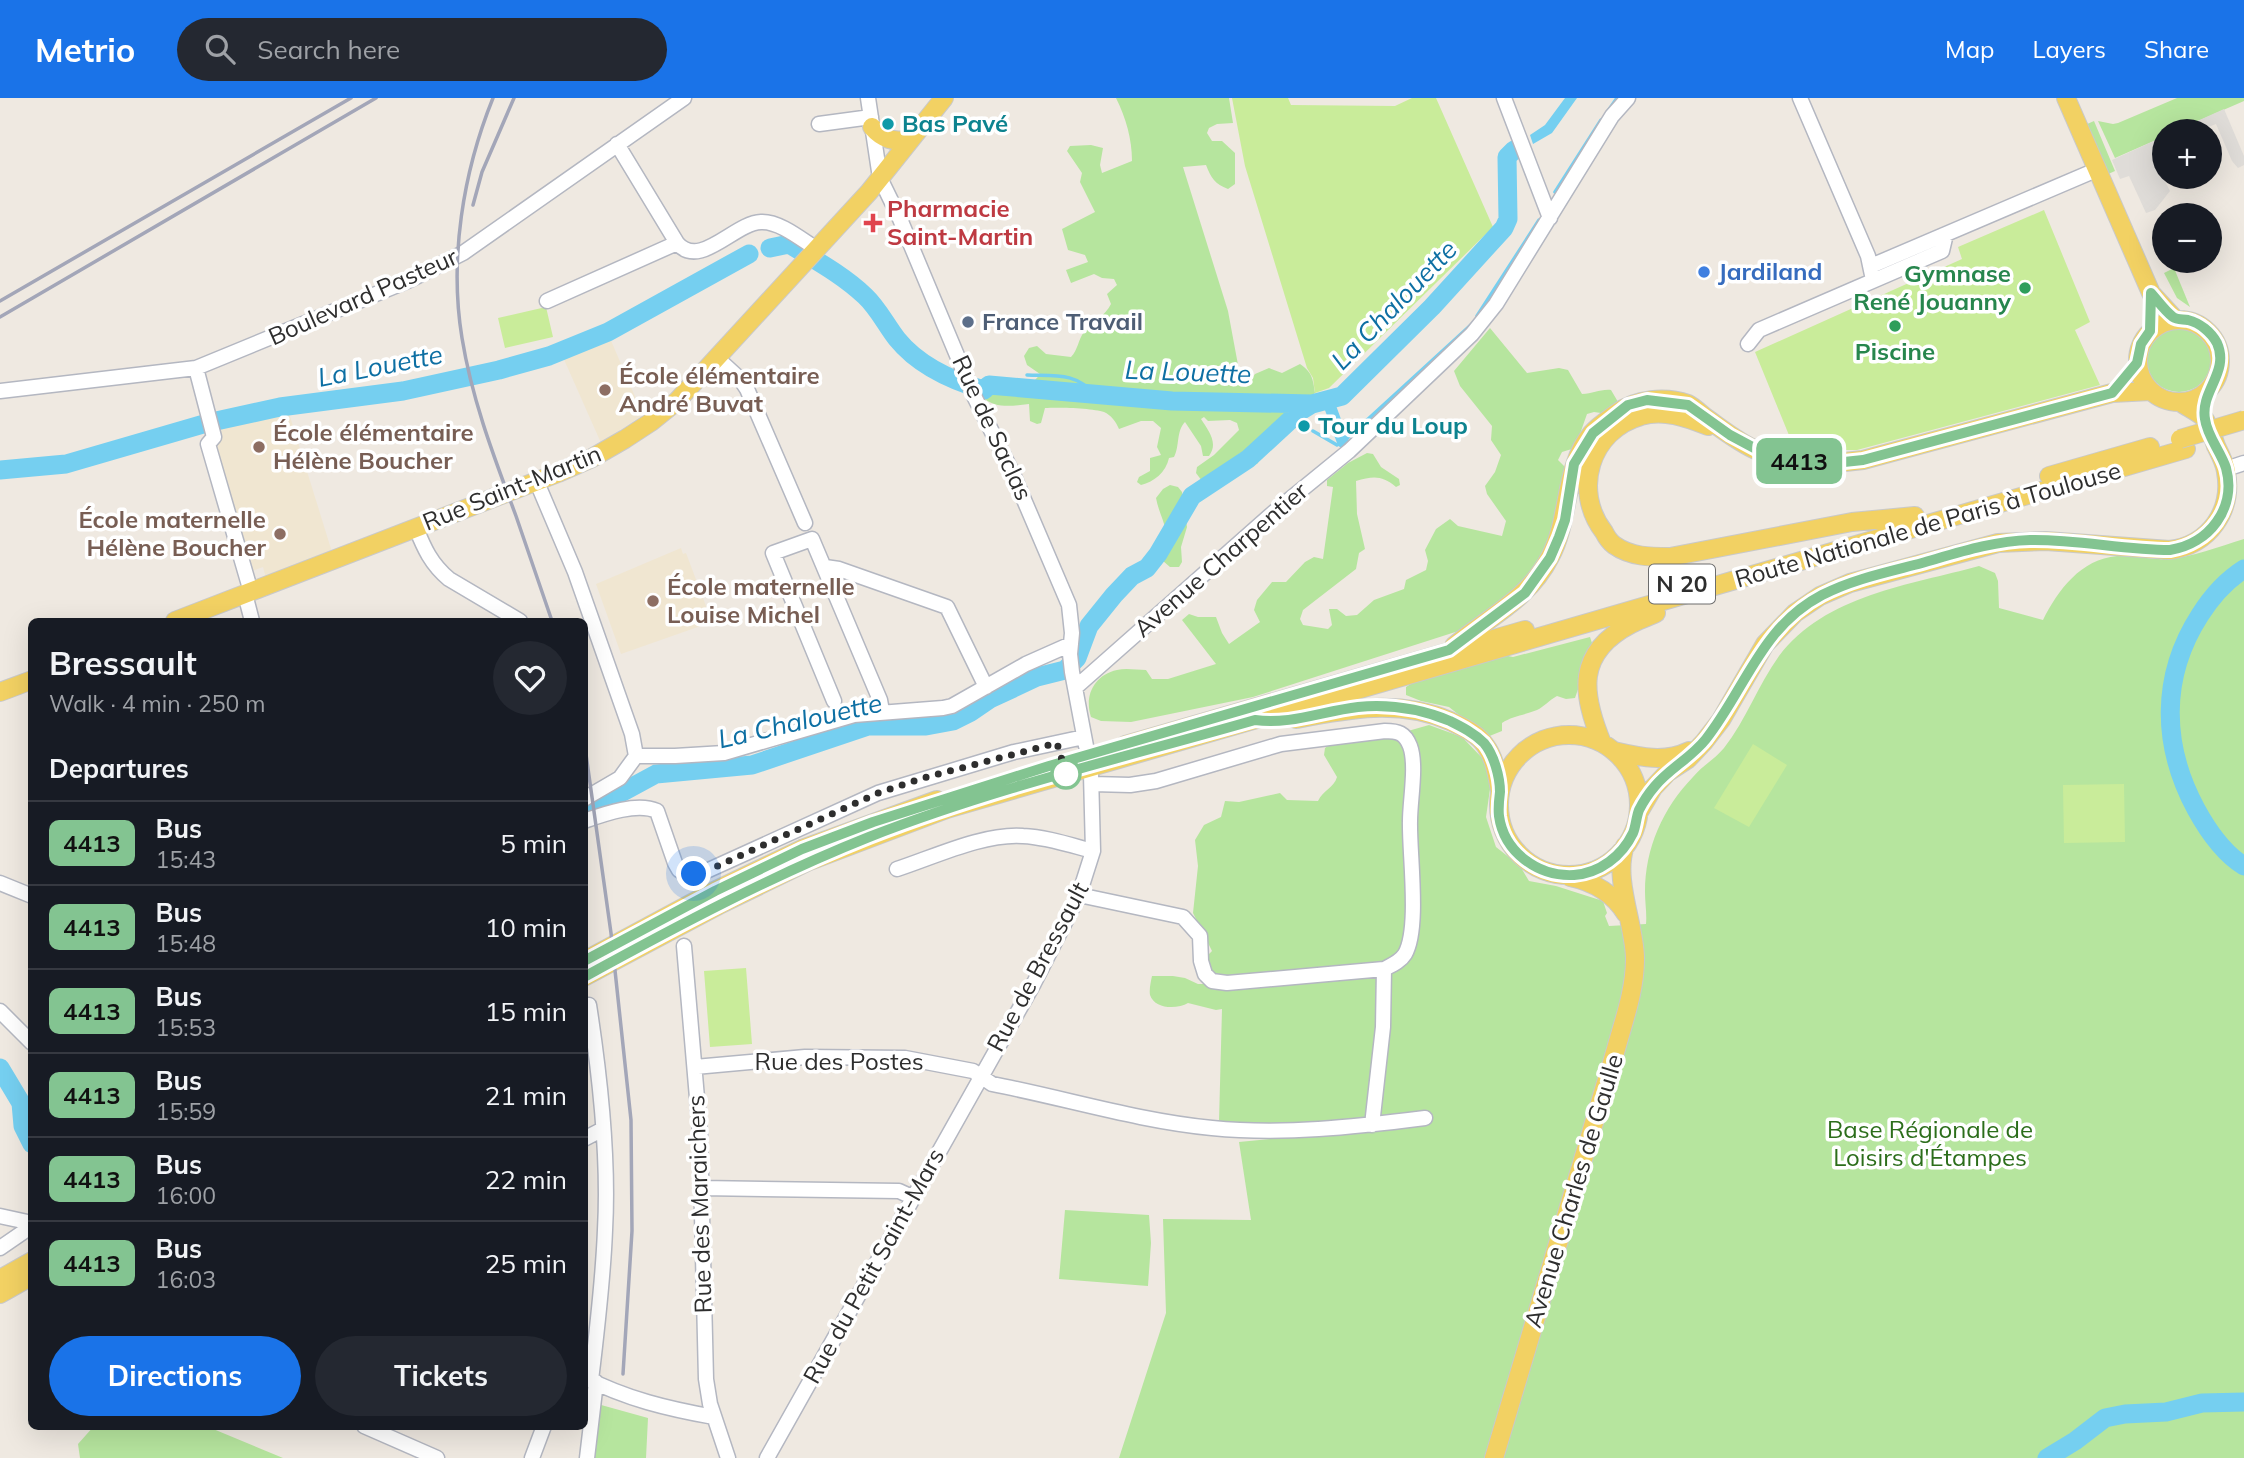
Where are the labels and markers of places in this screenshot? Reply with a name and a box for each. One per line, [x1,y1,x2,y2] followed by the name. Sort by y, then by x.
[902,108,1008,138] place label: Bas Pavé
[880,116,896,132] marker: Bas Pavé
[887,193,1033,251] place label: Pharmacie Saint-Martin
[865,215,881,231] marker: Pharmacie Saint-Martin
[1718,256,1822,286] place label: Jardiland
[1853,258,2012,316] place label: Gymnase René Jouanny
[1696,264,1712,280] marker: Jardiland
[2017,280,2033,296] marker: Gymnase René Jouanny
[982,306,1143,336] place label: France Travail
[960,314,976,330] marker: France Travail
[1887,318,1903,334] marker: Piscine
[1855,336,1935,366] place label: Piscine
[619,360,820,418] place label: École élémentaire André Buvat
[597,382,613,398] marker: École élémentaire André Buvat
[1318,410,1468,440] place label: Tour du Loup
[273,417,474,475] place label: École élémentaire Hélène Boucher
[1296,418,1312,434] marker: Tour du Loup
[251,439,267,455] marker: École élémentaire Hélène Boucher
[78,504,267,562] place label: École maternelle Hélène Boucher
[272,526,288,542] marker: École maternelle Hélène Boucher
[667,571,855,629] place label: École maternelle Louise Michel
[645,593,661,609] marker: École maternelle Louise Michel
[1051,759,1081,789] unlabelled marker

